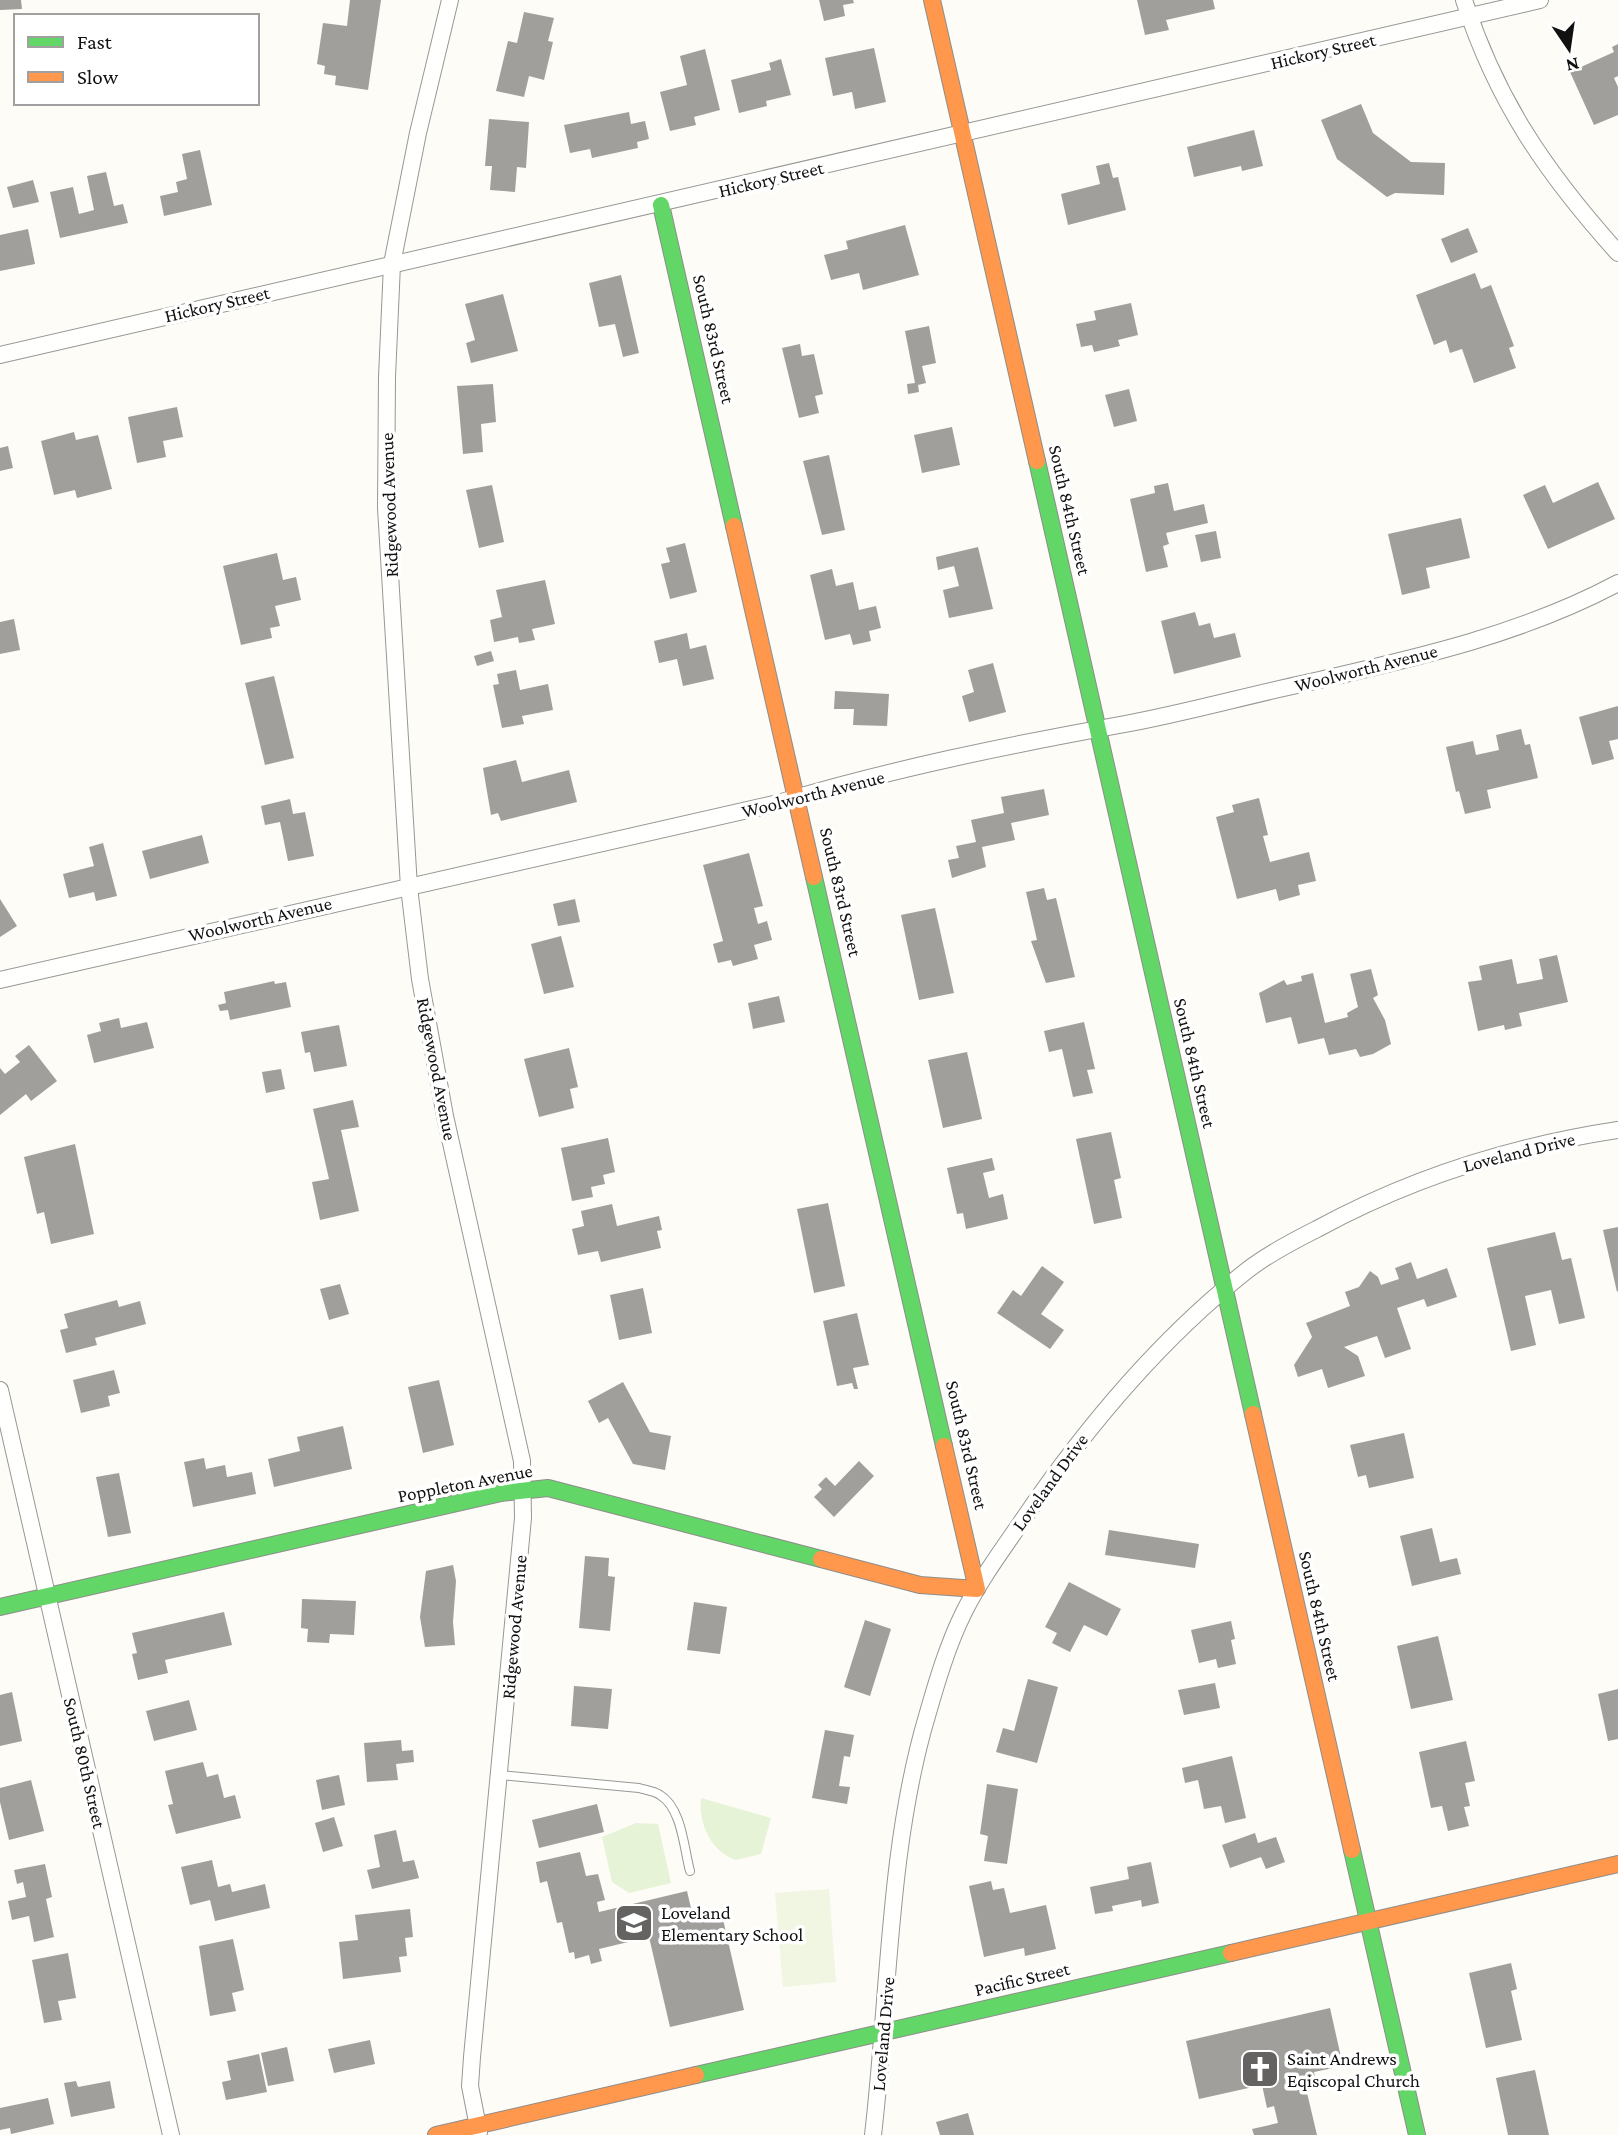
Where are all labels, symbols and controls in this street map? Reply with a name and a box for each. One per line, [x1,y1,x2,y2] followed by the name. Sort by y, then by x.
[14,14,259,105] legend
[1534,14,1604,84] north arrow
[1268,29,1378,73] street label: Hickory Street
[77,30,113,54] text: Fast
[1564,53,1581,77] text: N
[77,65,119,89] text: Slow
[716,157,826,201] street label: Hickory Street
[689,272,739,406] street label: South 83rd Street
[162,282,272,326] street label: Hickory Street
[376,432,402,578] street label: Ridgewood Avenue
[1045,443,1095,578] street label: South 84th Street
[1292,640,1440,696] street label: Woolworth Avenue
[739,766,887,822] street label: Woolworth Avenue
[816,825,866,959] street label: South 83rd Street
[186,892,334,946] street label: Woolworth Avenue
[413,996,461,1142] street label: Ridgewood Avenue
[1170,996,1220,1131] street label: South 84th Street
[1461,1128,1577,1176] street label: Loveland Drive
[942,1378,992,1512] street label: South 83rd Street
[1008,1429,1092,1535] street label: Loveland Drive
[396,1460,534,1506] street label: Poppleton Avenue
[1295,1549,1345,1684] street label: South 84th Street
[497,1554,531,1700] street label: Ridgewood Avenue
[60,1695,110,1831] street label: South 80th Street
[613,1902,655,1944] school or university icon: Loveland Elementary School
[661,1902,803,1945] place label: Loveland Elementary School
[972,1958,1072,2000] street label: Pacific Street
[868,1976,898,2092] street label: Loveland Drive
[1239,2048,1281,2090] church icon: Saint Andrews Eqiscopal Church
[1287,2048,1420,2091] place label: Saint Andrews Eqiscopal Church

